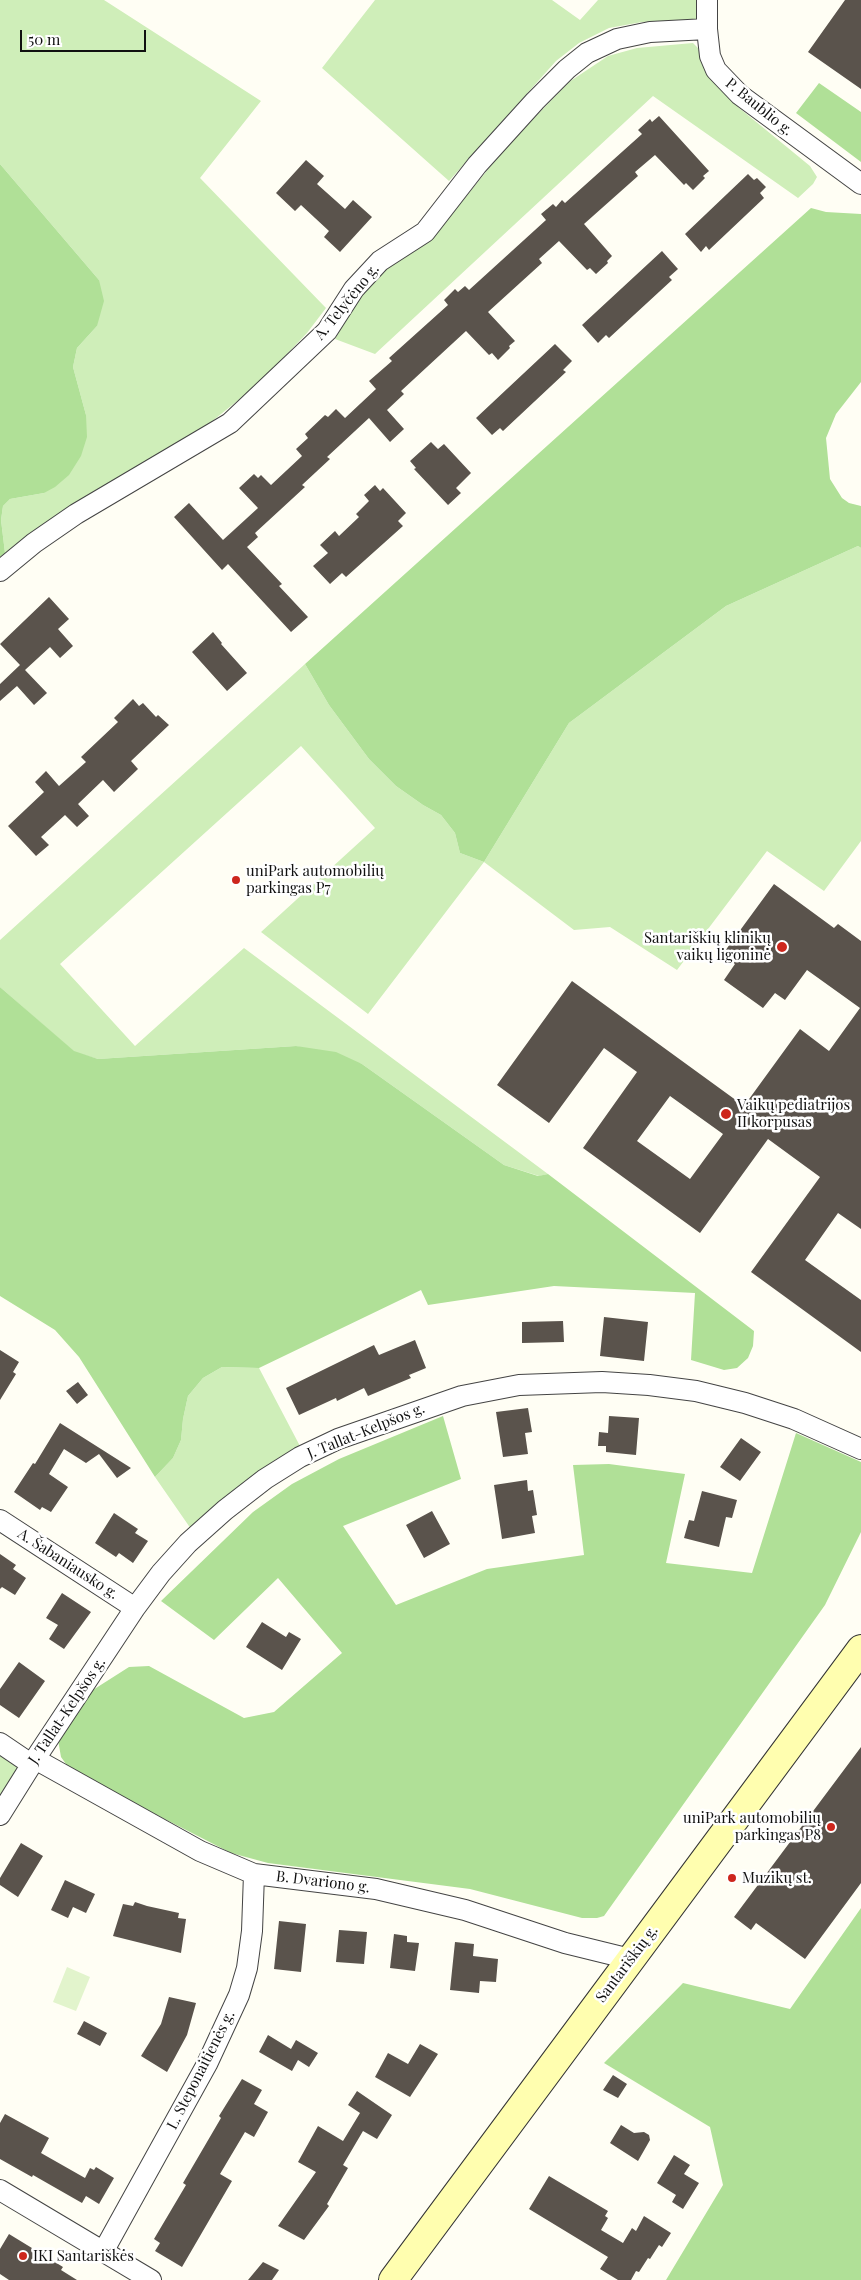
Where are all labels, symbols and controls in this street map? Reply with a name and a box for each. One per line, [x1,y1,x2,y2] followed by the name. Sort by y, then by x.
[22,20,149,52] scale bar
[28,29,60,49] text: 50 m
[722,74,796,140] street label: P. Baublio g.
[311,260,383,344] street label: A. Telyčėno g.
[246,862,384,897] place label: uniPark automobilių parkingas P7
[230,874,242,886] marker: uniPark automobilių parkingas P7
[644,929,771,964] place label: Santariškių klinikų vaikų ligoninė
[775,940,789,954] marker: Santariškių klinikų vaikų ligoninė
[737,1096,850,1131] place label: Vaikų pediatrijos II korpusas
[719,1107,733,1121] marker: Vaikų pediatrijos II korpusas
[305,1399,427,1463] street label: J. Tallat-Kelpšos g.
[14,1525,122,1603] street label: A. Šabaniausko g.
[25,1654,109,1768] street label: J. Tallat-Kelpšos g.
[683,1809,821,1844] place label: uniPark automobilių parkingas P8
[825,1821,837,1833] marker: uniPark automobilių parkingas P8
[275,1867,371,1897] street label: B. Dvariono g.
[742,1869,812,1887] place label: Muzikų st.
[726,1872,738,1884] marker: Muzikų st.
[592,1922,662,2006] street label: Santariškių g.
[163,2008,239,2132] street label: L. Steponaitienės g.
[33,2247,134,2265] place label: IKI Santariškės
[17,2250,29,2262] marker: IKI Santariškės

